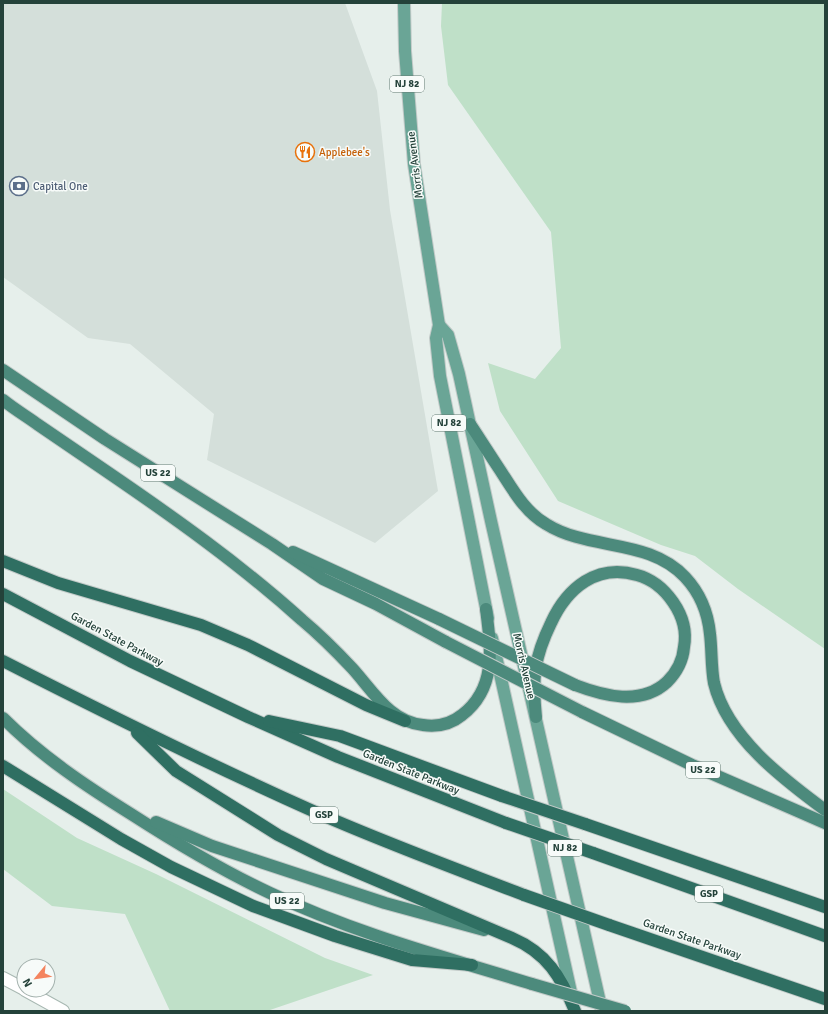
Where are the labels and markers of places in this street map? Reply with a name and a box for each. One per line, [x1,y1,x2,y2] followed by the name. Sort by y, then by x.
[294,141,316,163] restaurant icon: Applebee's
[319,146,370,159] place label: Applebee's
[8,175,30,197] bank icon: Capital One
[33,180,88,193] place label: Capital One

